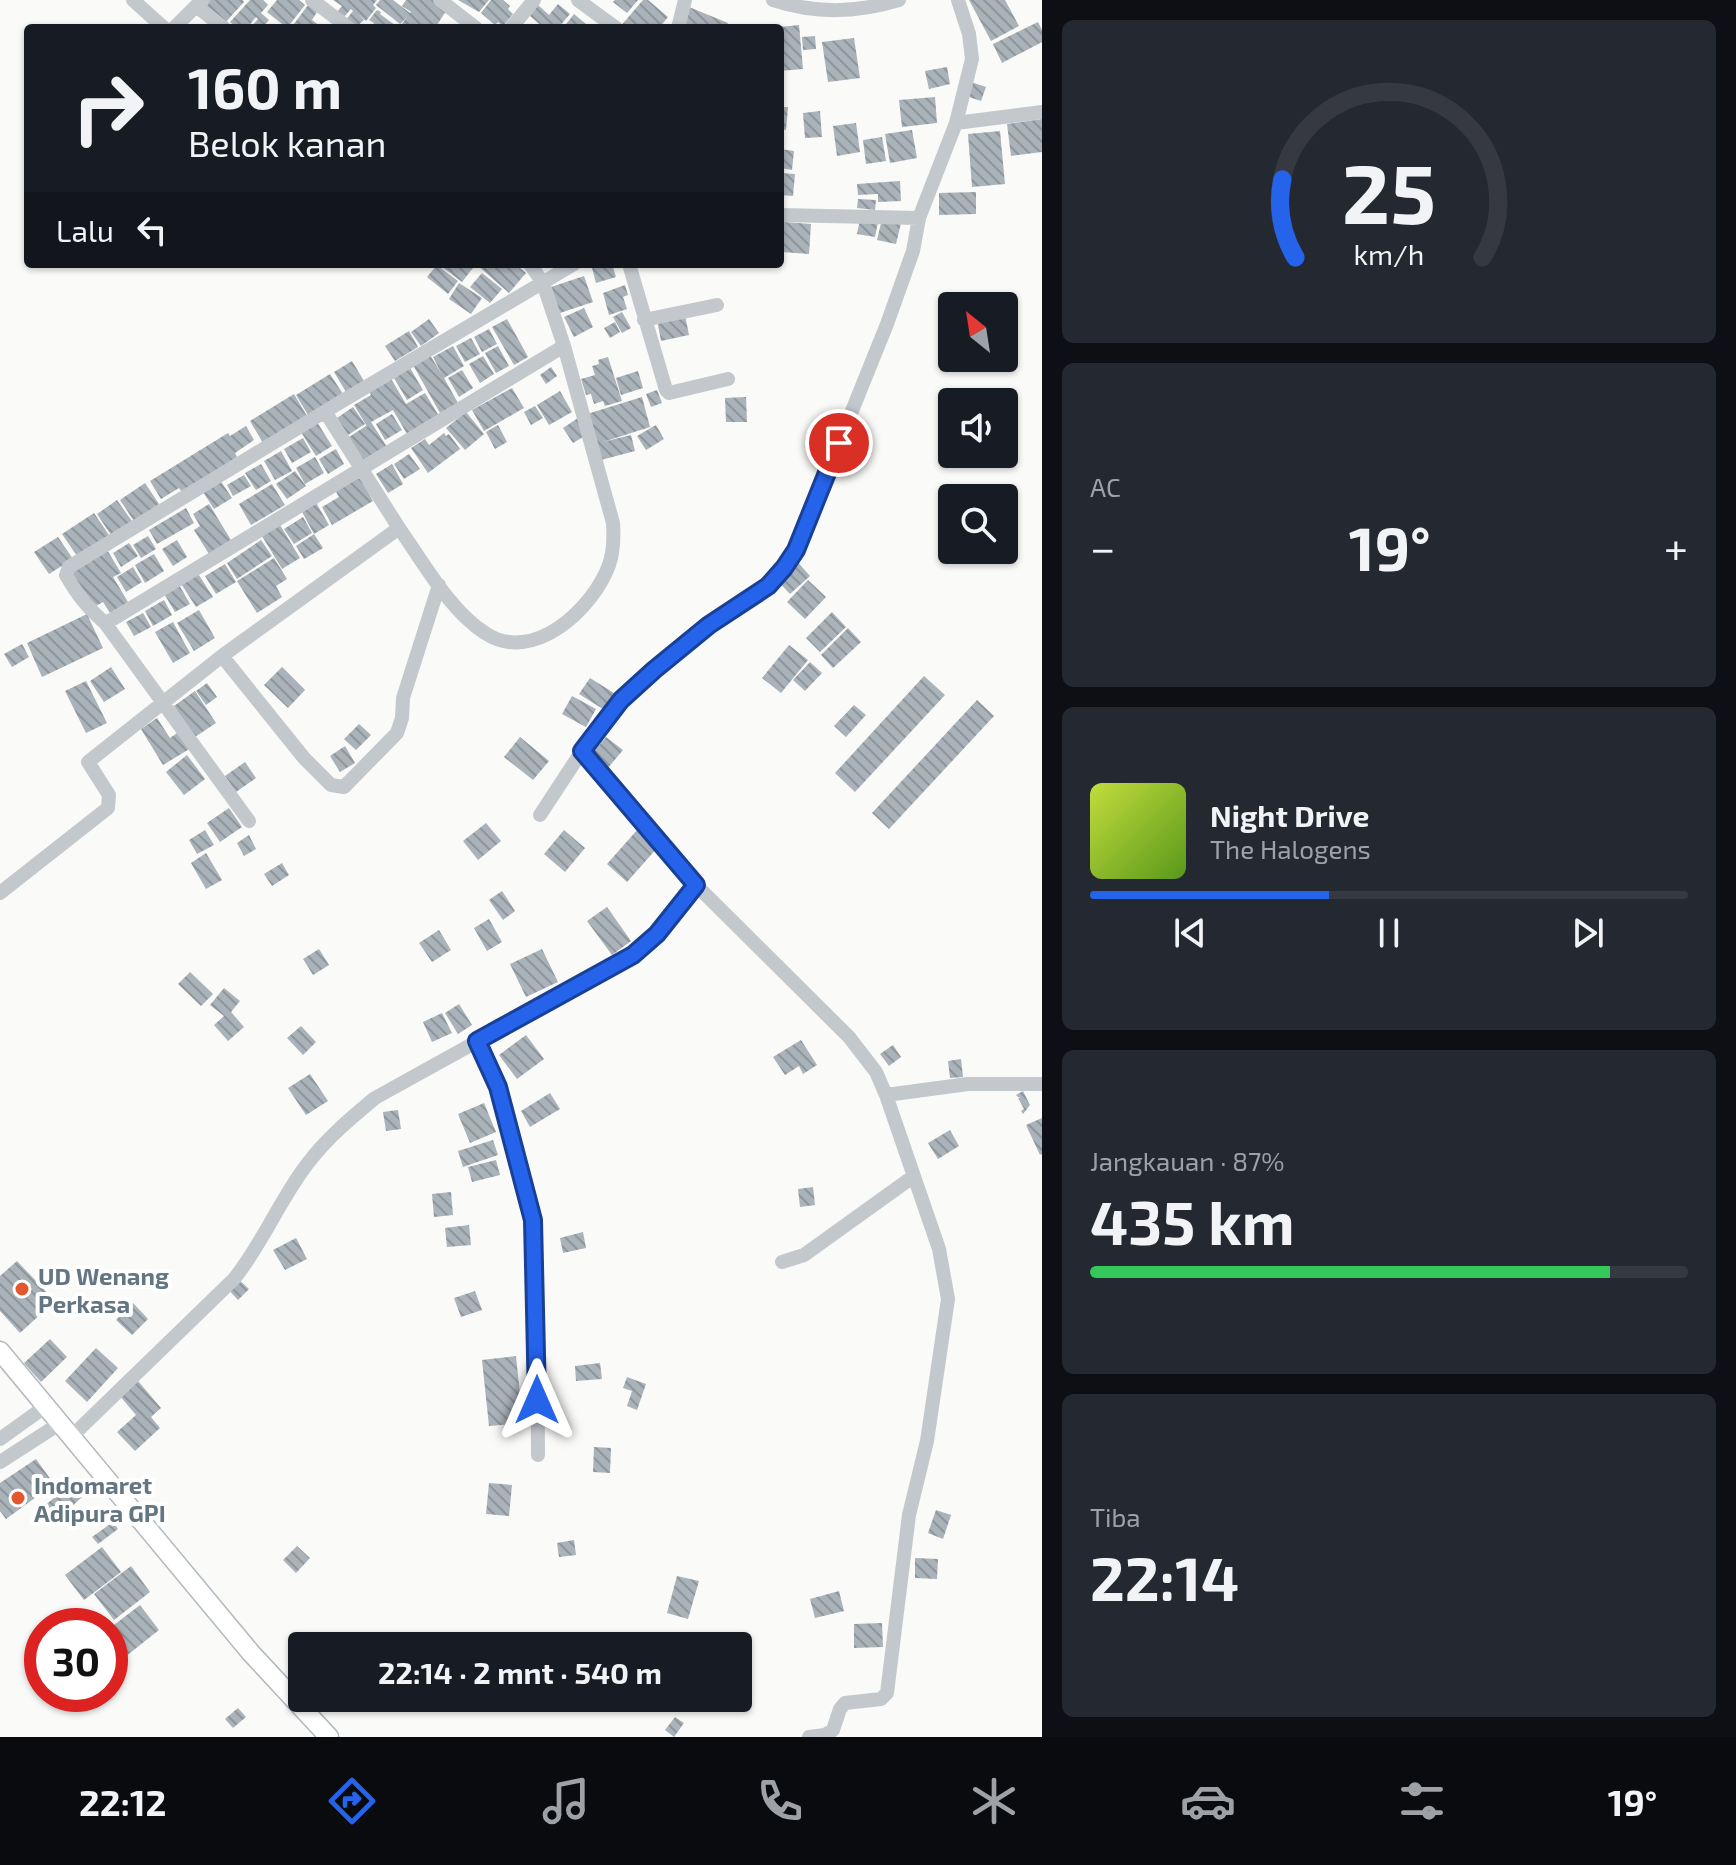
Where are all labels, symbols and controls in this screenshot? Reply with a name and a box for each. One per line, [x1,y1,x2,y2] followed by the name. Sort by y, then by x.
[188,53,342,120] text: 160 m
[56,56,160,160] icon: right
[188,121,386,164] text: Belok kanan
[1342,140,1436,240] text: 25
[130,208,174,252] icon: left
[56,212,114,248] text: Lalu
[1354,236,1424,271] text: km/h
[938,292,1018,372] north arrow
[938,292,1018,564] map controls
[938,388,1018,468] button: sound
[805,409,873,477] pin
[817,421,861,465] icon: arrive
[1090,471,1121,502] text: AC
[938,484,1018,564] button: search
[1349,511,1431,583] text: 19°
[1090,520,1116,573] text: −
[1664,520,1688,573] text: +
[1210,797,1369,833] text: Night Drive
[1210,833,1371,864] text: The Halogens
[1168,911,1212,955] icon: previous
[1367,911,1411,955] icon: pause
[1566,911,1610,955] icon: next
[1090,1145,1285,1176] text: Jangkauan · 87%
[1090,1185,1295,1257] text: 435 km
[38,1261,169,1318] place label: UD Wenang Perkasa
[13,1280,31,1298] marker: UD Wenang Perkasa
[495,1358,579,1442] position arrow
[34,1470,166,1527] place label: Indomaret Adipura GPI
[9,1489,27,1507] marker: Indomaret Adipura GPI
[1090,1501,1141,1532] text: Tiba
[1090,1541,1239,1613] text: 22:14
[24,1608,128,1712] speed limit sign: 30
[378,1654,662,1690] text: 22:14 · 2 mnt · 540 m
[324,1773,380,1829] icon: directions
[538,1773,594,1829] icon: music
[752,1773,808,1829] icon: phone
[966,1773,1022,1829] icon: climate
[1180,1773,1236,1829] icon: car
[1394,1773,1450,1829] icon: filters
[79,1780,167,1823] text: 22:12
[1608,1780,1657,1823] text: 19°

